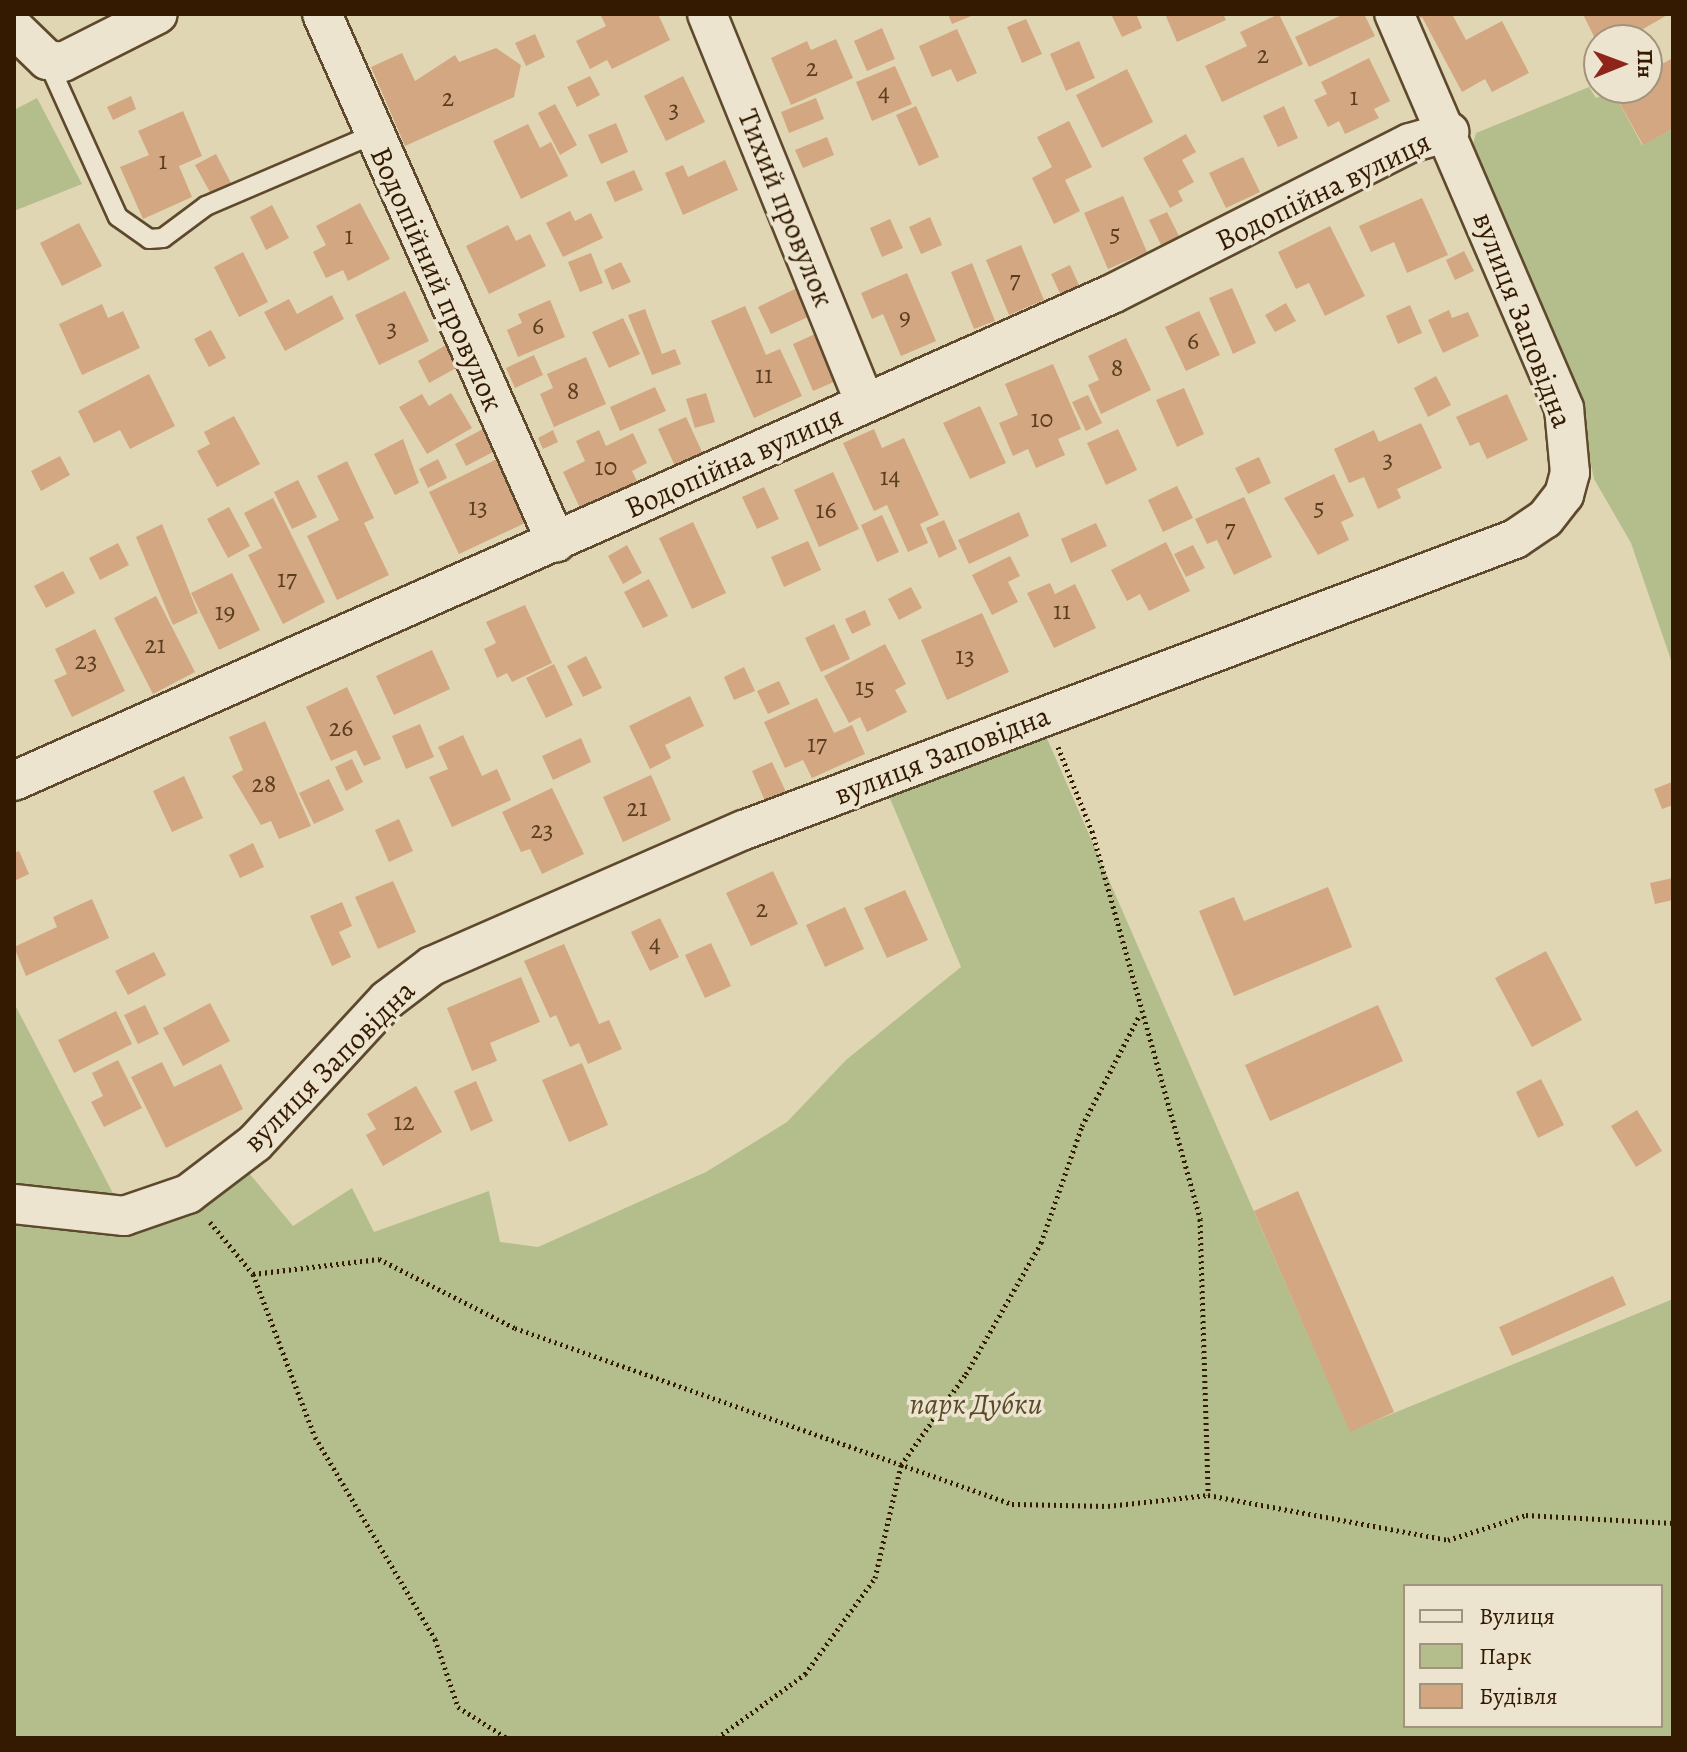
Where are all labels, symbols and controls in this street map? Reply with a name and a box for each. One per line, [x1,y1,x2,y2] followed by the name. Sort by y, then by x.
[1583,24,1663,104] north arrow
[1257,39,1269,71] house number: 2
[1630,49,1660,78] text: Пн
[806,52,818,84] house number: 2
[878,77,890,109] house number: 4
[1350,81,1358,113] house number: 1
[442,82,454,114] house number: 2
[669,93,679,125] house number: 3
[730,104,842,312] street label: Тихий провулок
[1210,123,1436,259] street label: Водопійна вулиця
[362,141,512,417] street label: Водопійний провулок
[159,145,167,177] house number: 1
[1465,207,1581,433] street label: вулиця Заповідна
[1109,217,1121,249] house number: 5
[345,220,353,252] house number: 1
[1010,264,1020,296] house number: 7
[899,301,911,333] house number: 9
[532,310,544,342] house number: 6
[387,312,397,344] house number: 3
[1187,325,1199,357] house number: 6
[1111,352,1123,384] house number: 8
[755,359,773,391] house number: 11
[567,375,579,407] house number: 8
[620,398,848,526] street label: Водопійна вулиця
[1031,403,1053,435] house number: 10
[1383,443,1393,475] house number: 3
[595,451,617,483] house number: 10
[880,461,900,493] house number: 14
[468,491,488,523] house number: 13
[1313,491,1325,523] house number: 5
[816,494,836,526] house number: 16
[1225,513,1235,545] house number: 7
[277,563,297,595] house number: 17
[1053,595,1071,627] house number: 11
[215,596,235,628] house number: 19
[144,629,166,661] house number: 21
[955,640,975,672] house number: 13
[74,645,98,677] house number: 23
[855,671,875,703] house number: 15
[829,697,1055,813] street label: вулиця Заповідна
[329,712,353,744] house number: 26
[807,728,827,760] house number: 17
[252,768,276,800] house number: 28
[626,792,648,824] house number: 21
[530,814,554,846] house number: 23
[756,893,768,925] house number: 2
[649,928,661,960] house number: 4
[236,973,422,1159] street label: вулиця Заповідна
[393,1106,415,1138] house number: 12
[910,1386,1042,1422] park label: парк Дубки
[1403,1584,1663,1728] legend
[1479,1600,1555,1632] text: Вулиця
[1479,1640,1532,1672] text: Парк
[1479,1680,1558,1712] text: Будівля

